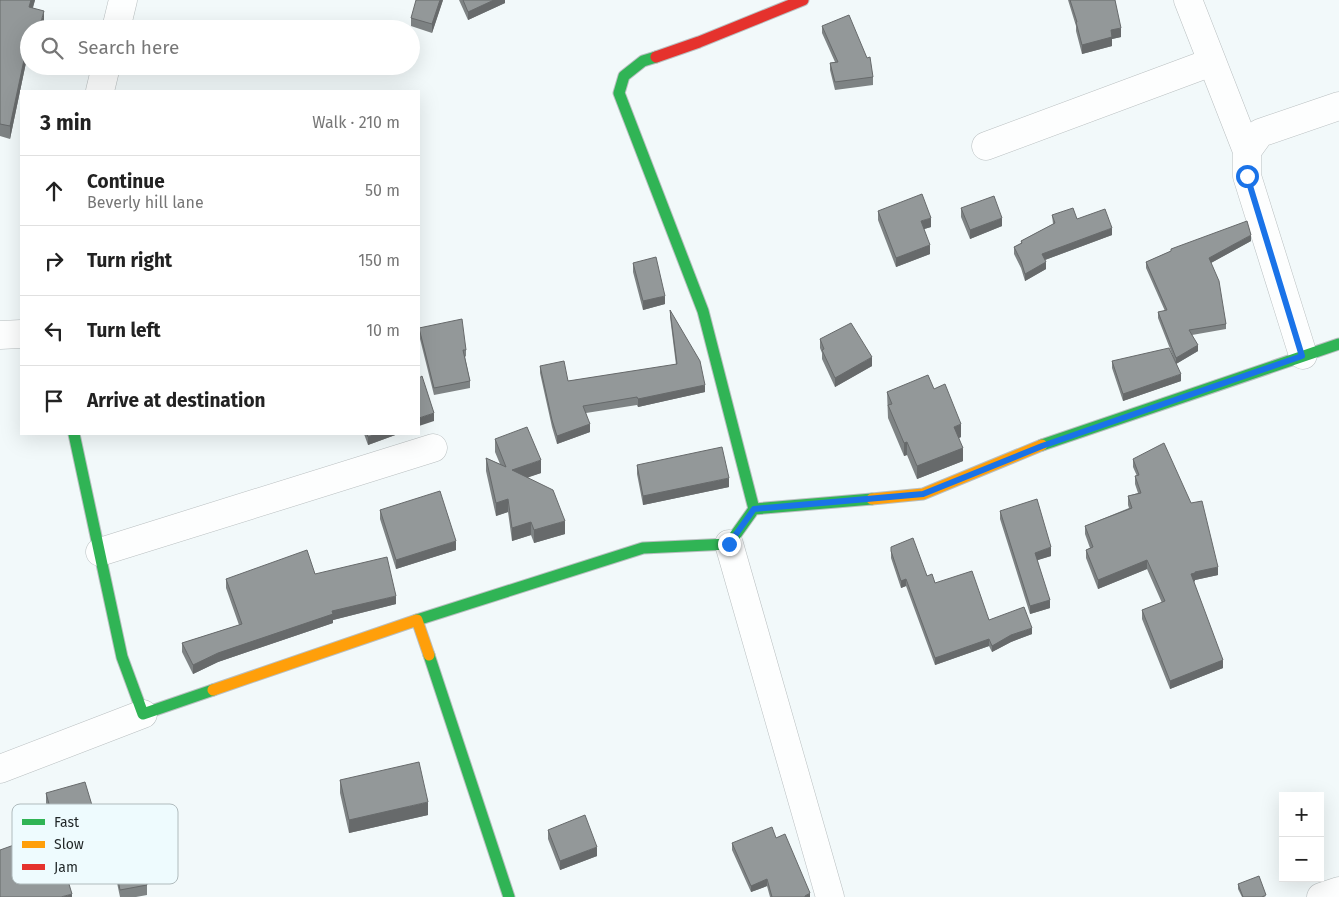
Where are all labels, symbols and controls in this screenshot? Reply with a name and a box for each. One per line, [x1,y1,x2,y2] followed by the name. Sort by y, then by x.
[20,20,420,75] search box
[38,34,66,62] icon: search
[78,36,179,59] text: Search here
[40,110,92,136] text: 3 min
[312,113,400,132] text: Walk · 210 m
[1236,165,1259,188] route start
[87,170,165,193] text: Continue
[40,177,68,205] icon: ahead
[365,181,400,200] text: 50 m
[87,193,204,212] text: Beverly hill lane
[40,247,68,275] icon: right
[87,249,172,272] text: Turn right
[358,251,400,270] text: 150 m
[40,317,68,345] icon: left
[87,319,161,342] text: Turn left
[366,321,400,340] text: 10 m
[40,387,68,415] icon: arrive
[87,389,266,412] text: Arrive at destination
[718,533,741,556] route end
[1279,792,1324,882] map controls
[1279,792,1324,837] button: +
[12,804,178,884] legend
[54,814,80,831] text: Fast
[54,836,84,853] text: Slow
[1279,837,1324,882] button: −
[54,859,78,876] text: Jam

